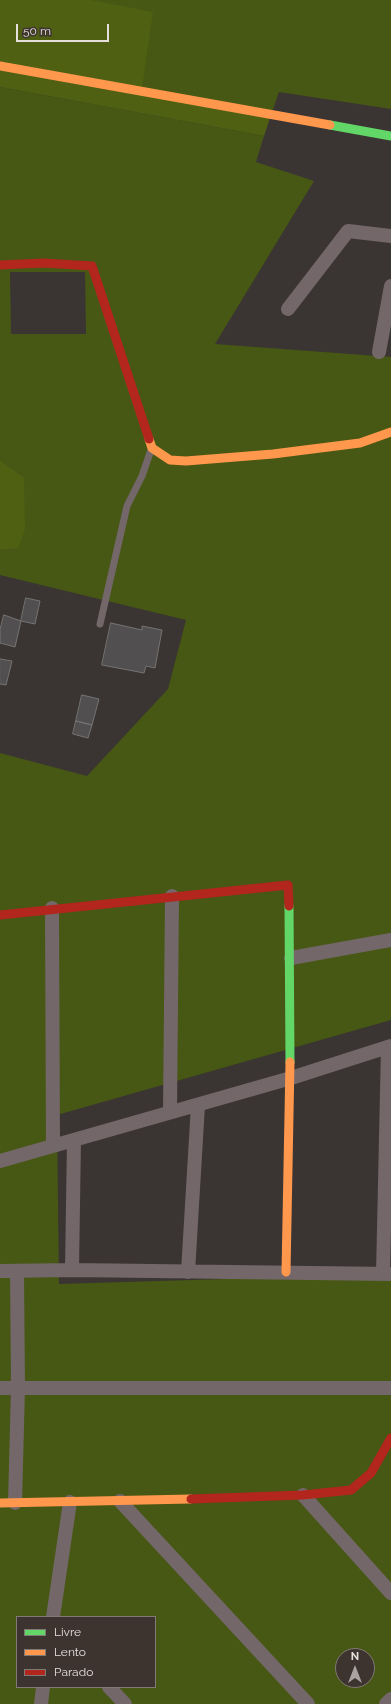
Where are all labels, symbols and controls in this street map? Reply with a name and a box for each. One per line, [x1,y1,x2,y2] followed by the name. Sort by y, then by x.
[18,16,111,42] scale bar
[23,24,51,38] text: 50 m
[16,1616,156,1688] legend
[54,1625,81,1639] text: Livre
[54,1645,86,1659] text: Lento
[335,1648,375,1688] north arrow
[351,1650,359,1663] text: N
[54,1665,93,1679] text: Parado

